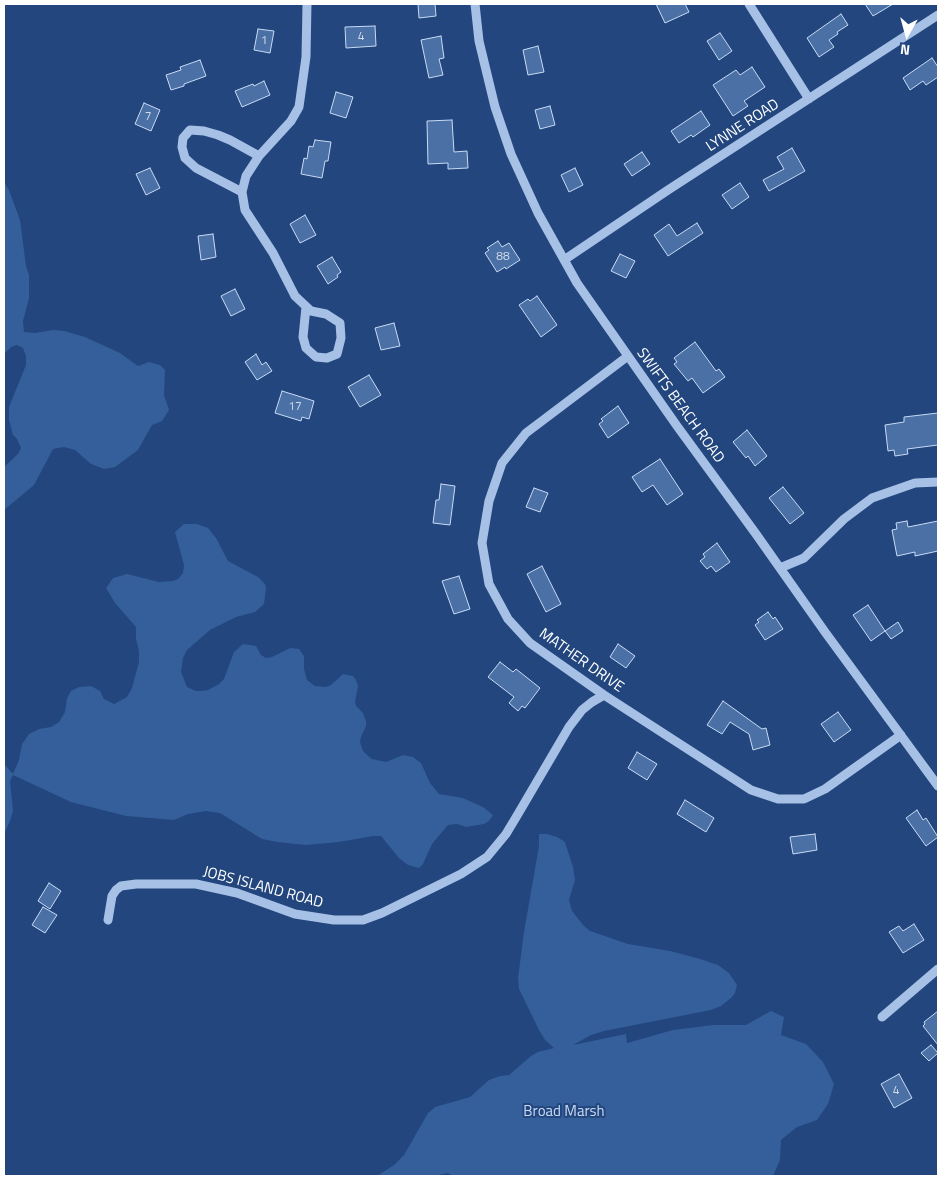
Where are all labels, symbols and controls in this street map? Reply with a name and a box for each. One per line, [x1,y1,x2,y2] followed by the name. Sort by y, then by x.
[882,10,932,60] north arrow
[358,30,364,44] house number: 4
[261,34,267,48] house number: 1
[899,39,911,61] text: N
[703,96,783,156] street label: LYNNE ROAD
[145,110,151,124] house number: 7
[496,250,510,264] house number: 88
[632,345,728,467] street label: SWIFTS BEACH ROAD
[288,400,302,414] house number: 17
[535,625,627,697] street label: MATHER DRIVE
[201,863,325,913] street label: JOBS ISLAND ROAD
[893,1084,899,1098] house number: 4
[523,1103,605,1121] park label: Broad Marsh

